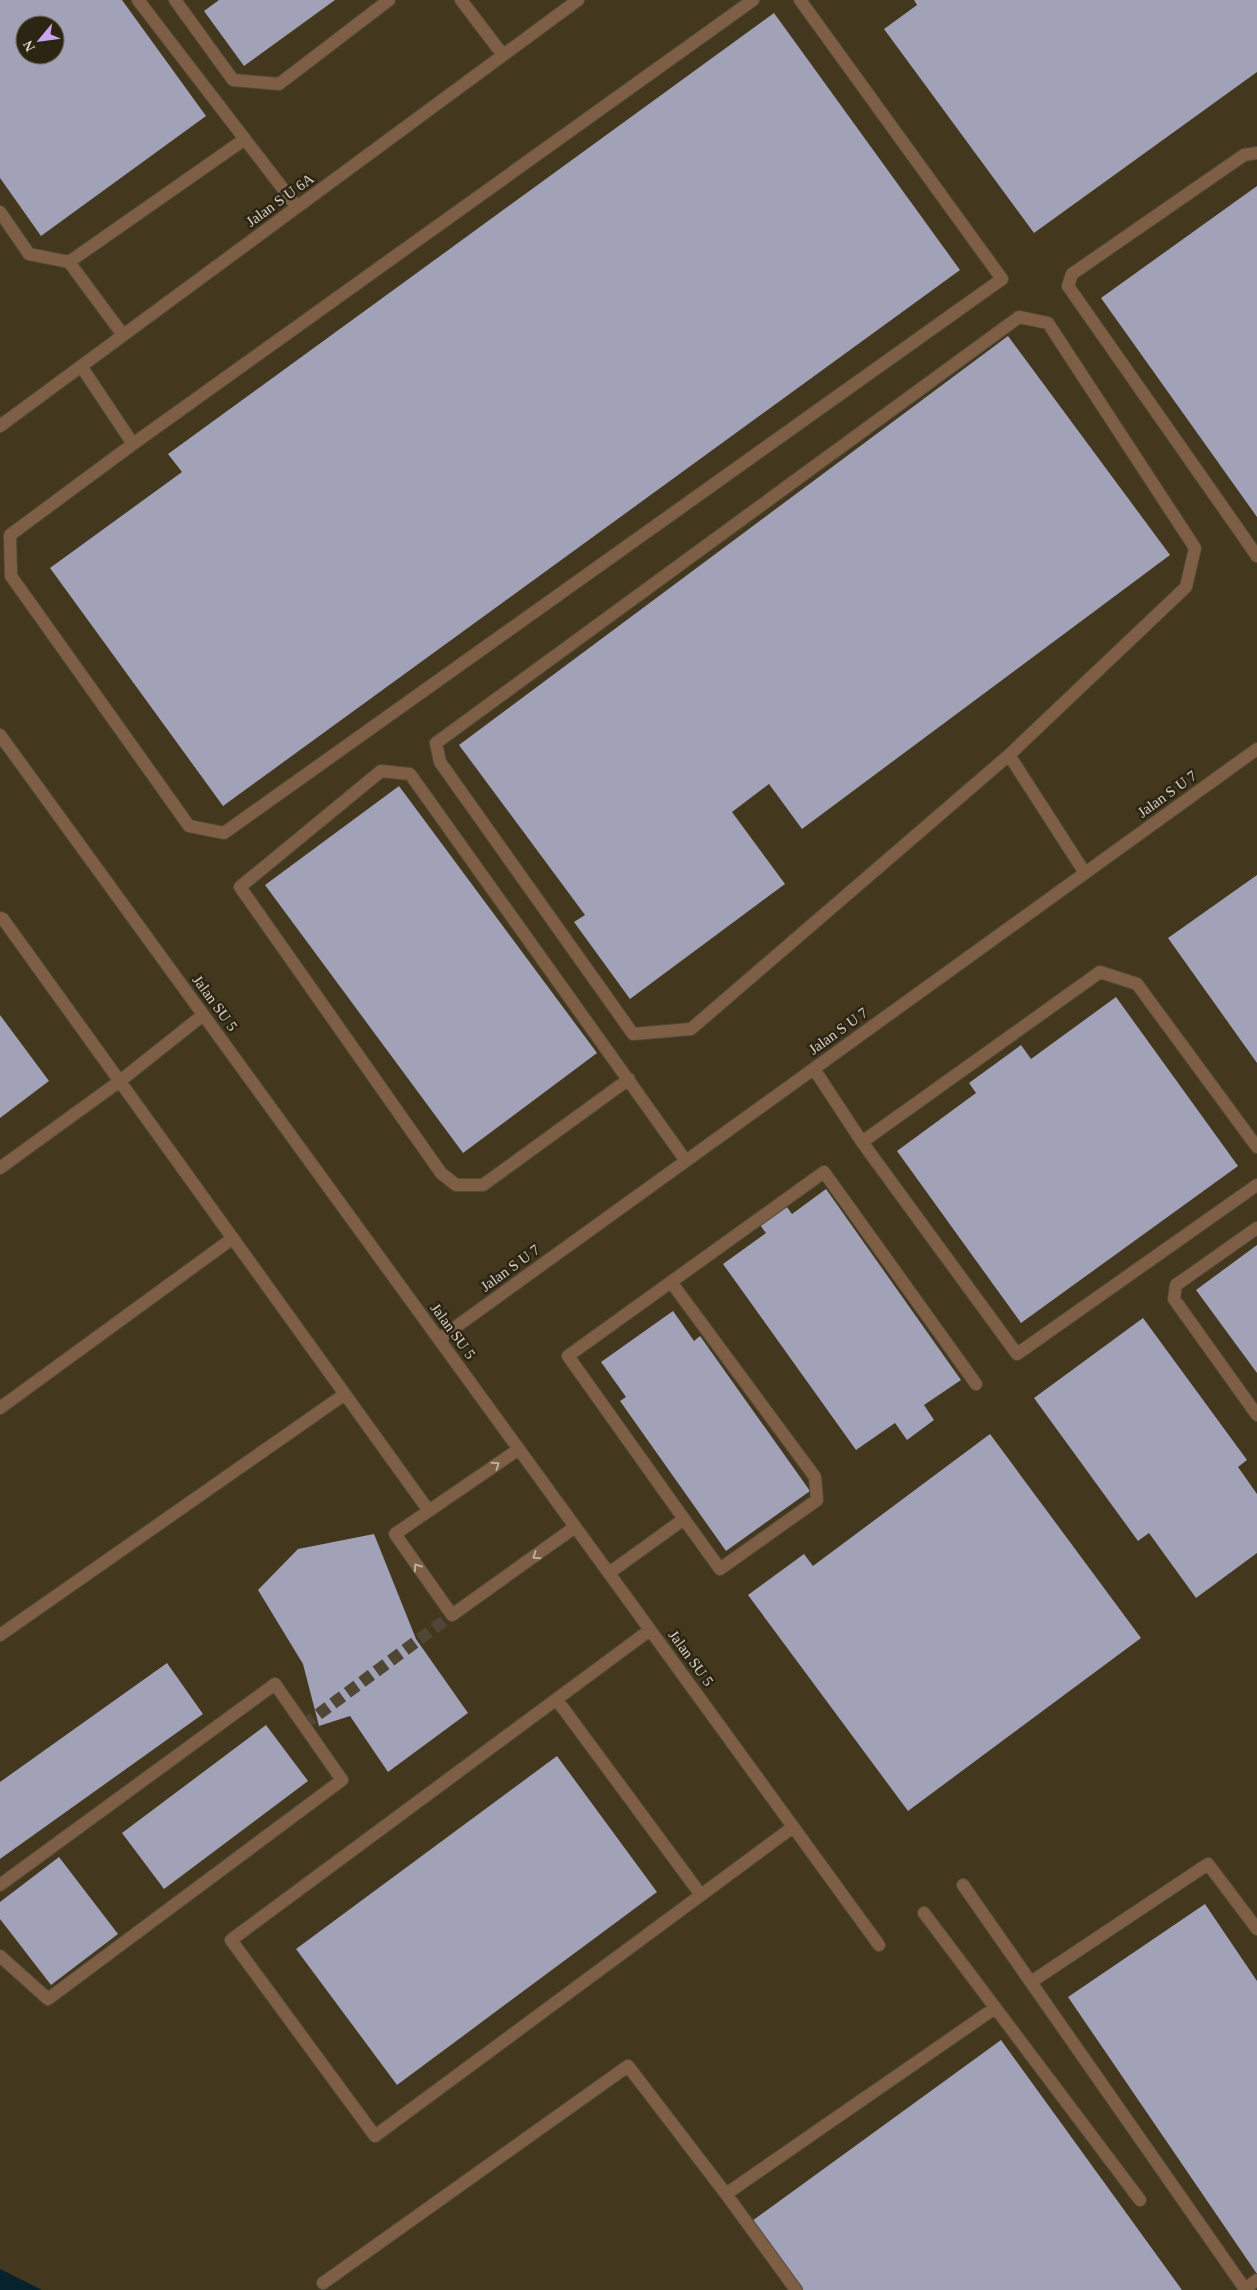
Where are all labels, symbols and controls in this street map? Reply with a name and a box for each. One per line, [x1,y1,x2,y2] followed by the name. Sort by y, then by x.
[15,15,65,65] north arrow
[20,38,38,54] text: N
[243,170,317,230] street label: Jalan S U 6A
[1134,767,1200,821] street label: Jalan S U 7
[189,972,241,1034] street label: Jalan SU 5
[805,1004,871,1058] street label: Jalan S U 7
[477,1241,543,1295] street label: Jalan S U 7
[427,1300,479,1362] street label: Jalan SU 5
[490,1462,500,1471] one-way arrow
[532,1550,542,1559] one-way arrow
[414,1563,423,1572] one-way arrow
[665,1627,717,1689] street label: Jalan SU 5

